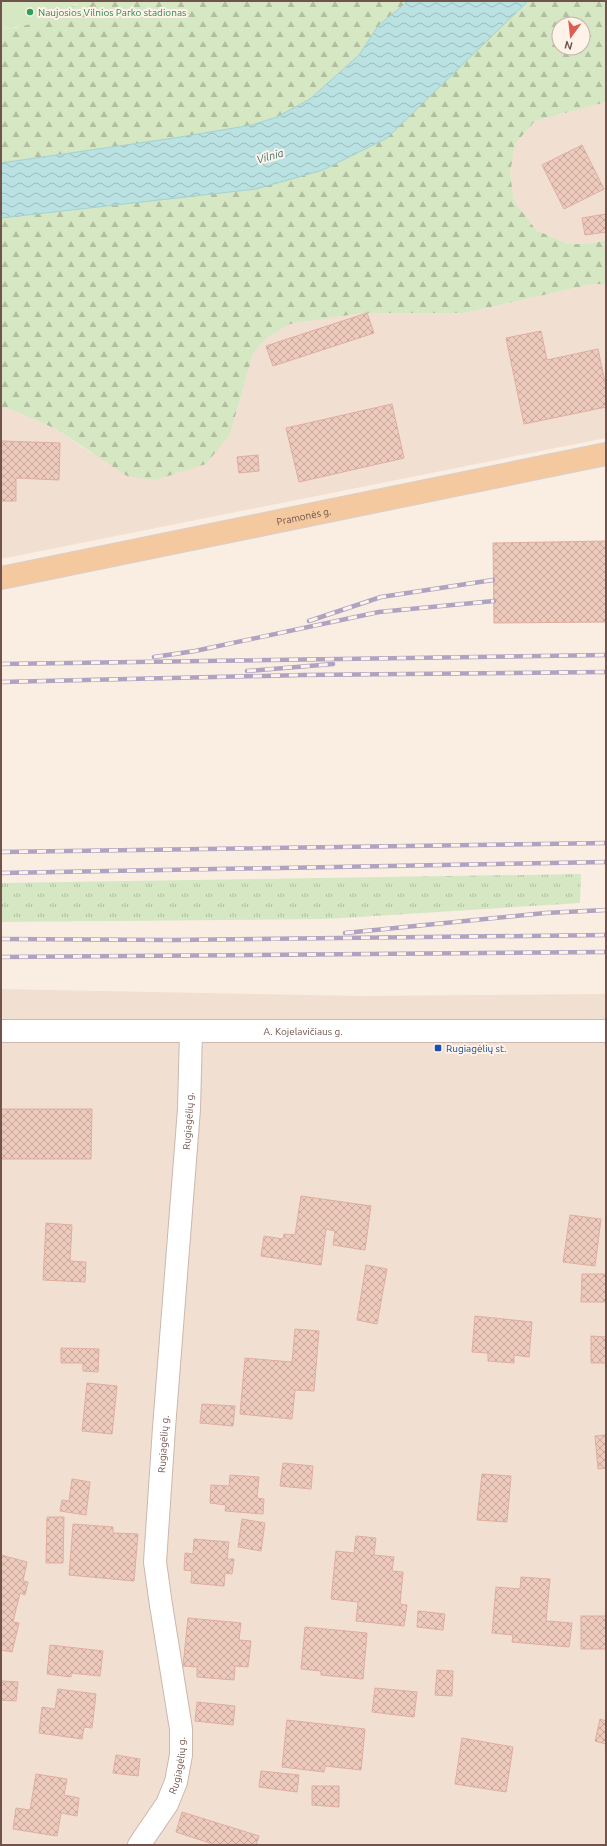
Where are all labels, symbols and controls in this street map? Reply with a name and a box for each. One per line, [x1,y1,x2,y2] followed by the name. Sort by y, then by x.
[25,7,35,17] marker: Naujosios Vilnios Parko stadionas
[38,7,186,18] place label: Naujosios Vilnios Parko stadionas
[551,16,591,56] north arrow
[563,39,574,53] text: N
[255,146,285,166] water label: Vilnia
[276,505,332,527] street label: Pramonės g.
[263,1026,343,1037] street label: A. Kojelavičiaus g.
[433,1043,443,1053] marker: Rugiagėlių st.
[446,1043,506,1054] place label: Rugiagėlių st.
[181,1092,195,1150] street label: Rugiagėlių g.
[156,1415,171,1473] street label: Rugiagėlių g.
[167,1737,187,1796] street label: Rugiagėlių g.

